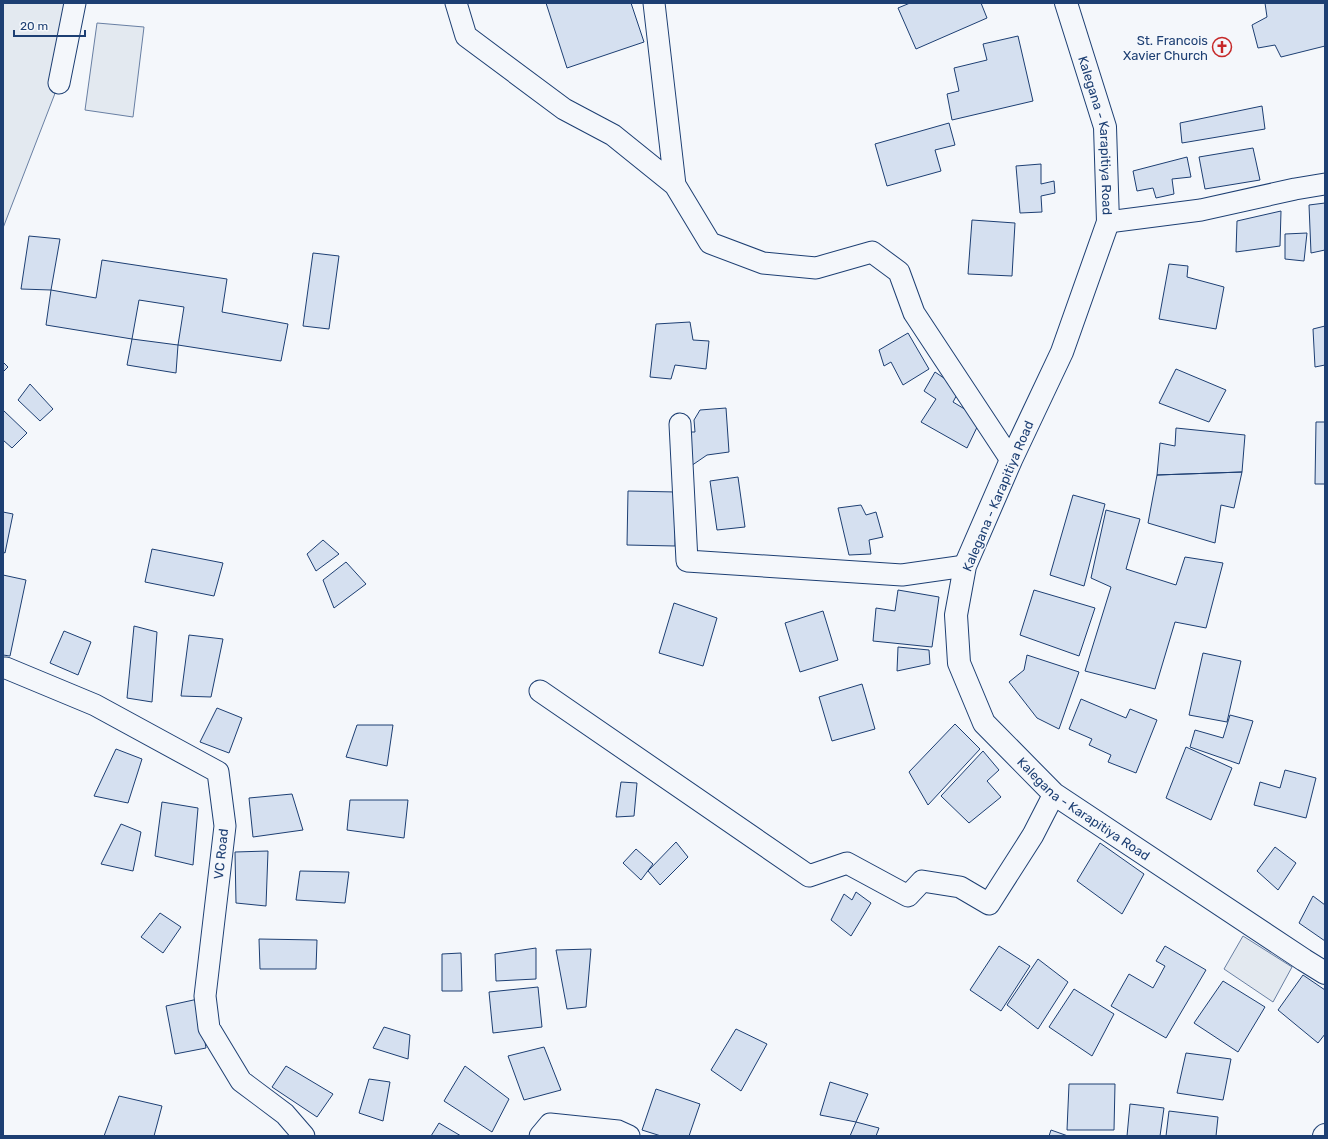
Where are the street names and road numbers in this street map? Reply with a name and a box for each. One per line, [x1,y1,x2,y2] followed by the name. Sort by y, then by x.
[1076,54,1115,215] street label: Kalegana - Karapitiya Road
[959,418,1037,574] street label: Kalegana - Karapitiya Road
[1014,754,1153,863] street label: Kalegana - Karapitiya Road
[211,828,231,880] street label: VC Road

